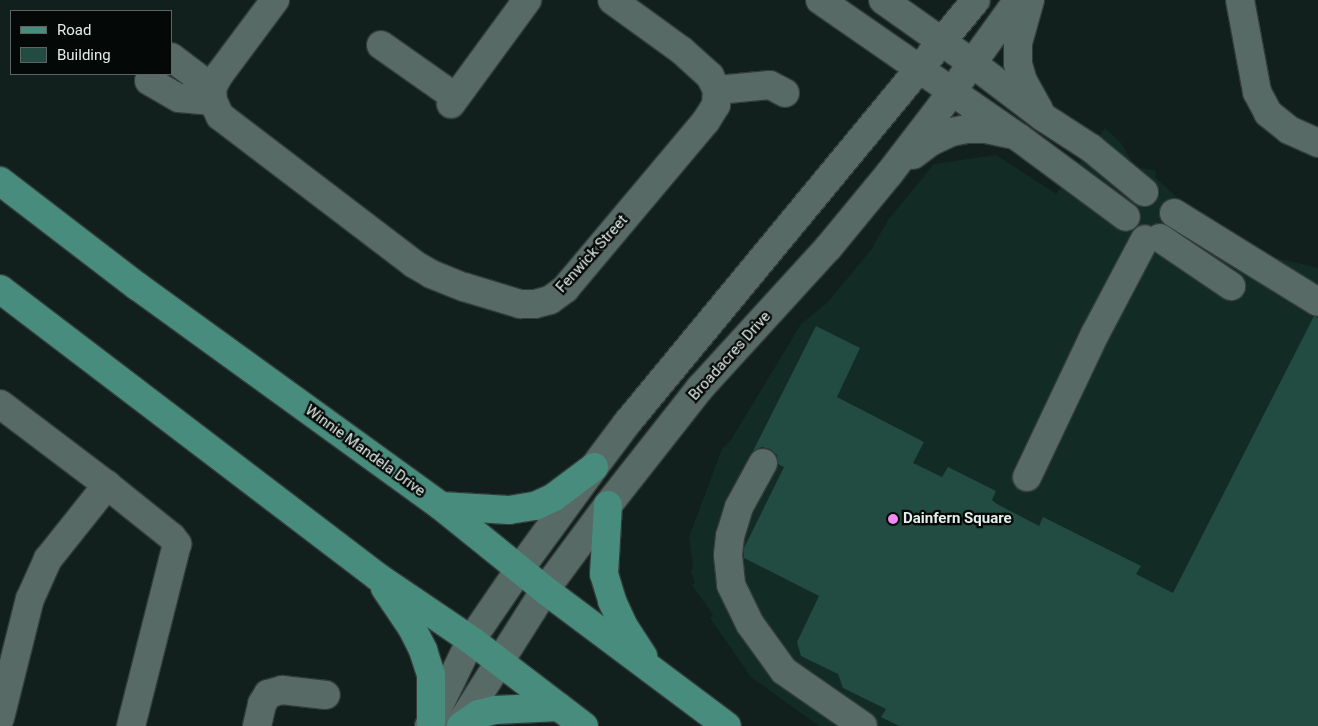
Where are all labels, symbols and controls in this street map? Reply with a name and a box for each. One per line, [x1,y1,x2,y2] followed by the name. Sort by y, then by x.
[10,10,172,75] legend
[57,21,91,39] text: Road
[57,46,111,64] text: Building
[553,212,631,296] street label: Fenwick Street
[685,308,775,404] street label: Broadacres Drive
[301,401,429,501] street label: Winnie Mandela Drive
[903,510,1012,528] place label: Dainfern Square
[887,513,899,525] marker: Dainfern Square

